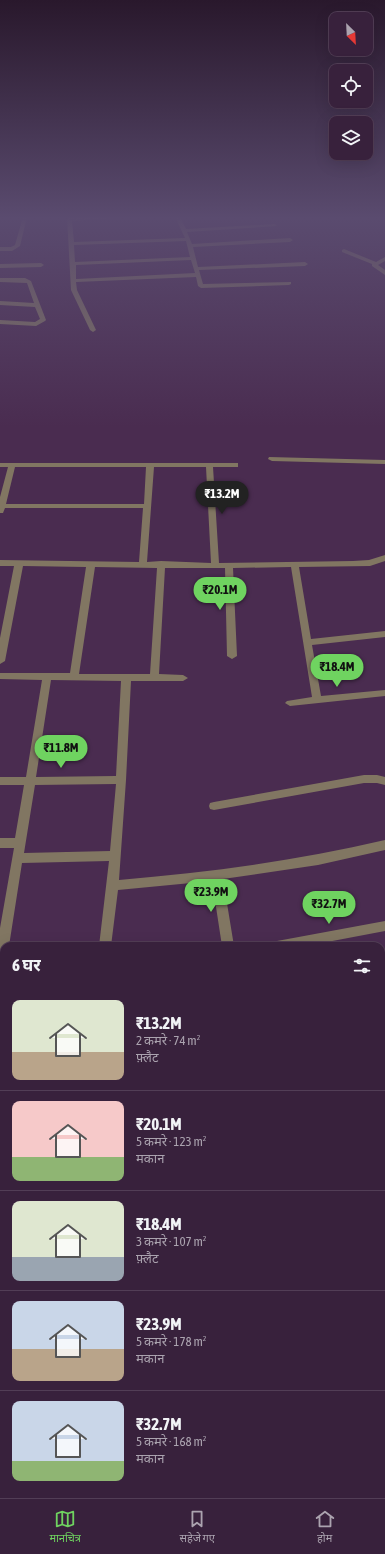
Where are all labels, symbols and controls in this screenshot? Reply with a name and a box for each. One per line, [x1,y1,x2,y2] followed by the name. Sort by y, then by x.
[329,12,373,56] north arrow
[329,12,373,160] map controls
[329,64,373,108] button: locate
[329,116,373,160] button: layers
[189,481,255,515] pin: ₹13.2M
[205,486,239,501] text: ₹13.2M
[187,577,253,611] pin: ₹20.1M
[203,582,237,597] text: ₹20.1M
[304,654,370,688] pin: ₹18.4M
[320,659,354,674] text: ₹18.4M
[28,735,94,769] pin: ₹11.8M
[44,740,78,755] text: ₹11.8M
[178,879,244,913] pin: ₹23.9M
[194,884,228,899] text: ₹23.9M
[296,891,362,925] pin: ₹32.7M
[312,896,346,911] text: ₹32.7M
[12,955,41,975] text: 6 घर
[351,955,373,977] icon: filters
[136,1013,182,1033] text: ₹13.2M
[44,1016,92,1064] icon: home
[136,1033,200,1048] text: 2 कमरे · 74 m²
[136,1050,159,1065] text: फ़्लैट
[136,1114,182,1134] text: ₹20.1M
[44,1117,92,1165] icon: home
[136,1134,206,1149] text: 5 कमरे · 123 m²
[136,1151,164,1166] text: मकान
[136,1214,182,1234] text: ₹18.4M
[44,1217,92,1265] icon: home
[136,1234,206,1249] text: 3 कमरे · 107 m²
[136,1251,159,1266] text: फ़्लैट
[136,1314,182,1334] text: ₹23.9M
[44,1317,92,1365] icon: home
[136,1334,206,1349] text: 5 कमरे · 178 m²
[136,1351,164,1366] text: मकान
[136,1414,182,1434] text: ₹32.7M
[44,1417,92,1465] icon: home
[136,1434,206,1449] text: 5 कमरे · 168 m²
[136,1451,164,1466] text: मकान
[49,1508,81,1546] tab: मानचित्र
[180,1508,215,1546] tab: सहेजे गए
[314,1508,336,1546] tab: होम

